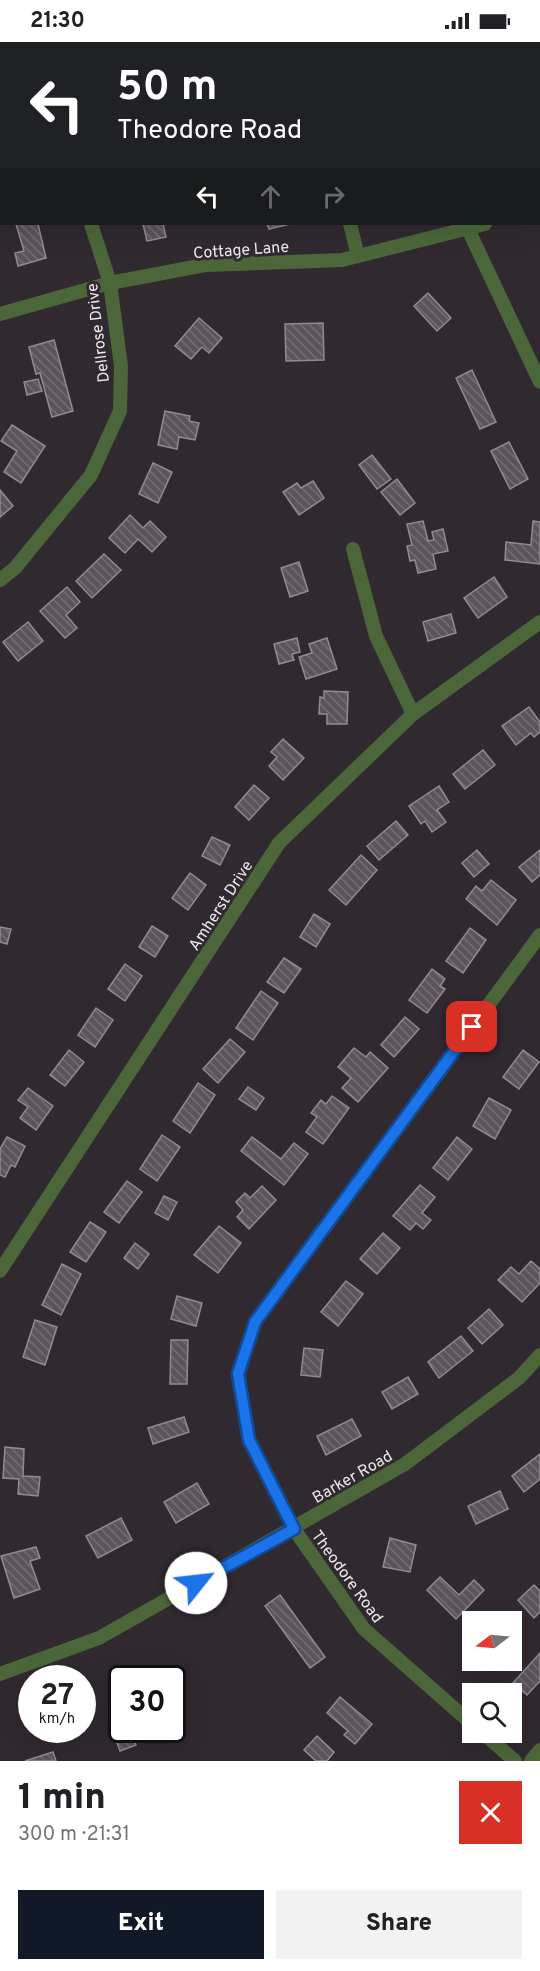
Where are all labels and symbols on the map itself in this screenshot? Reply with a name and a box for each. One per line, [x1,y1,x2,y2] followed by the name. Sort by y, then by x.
[192,238,290,264] street label: Cottage Lane
[83,282,115,384] street label: Dellrose Drive
[185,857,258,955] street label: Amherst Drive
[446,1001,497,1052] pin
[309,1447,397,1509] street label: Barker Road
[306,1527,387,1627] street label: Theodore Road
[164,1551,228,1615] position arrow
[462,1611,522,1671] north arrow
[108,1665,186,1743] speed limit sign: 30

